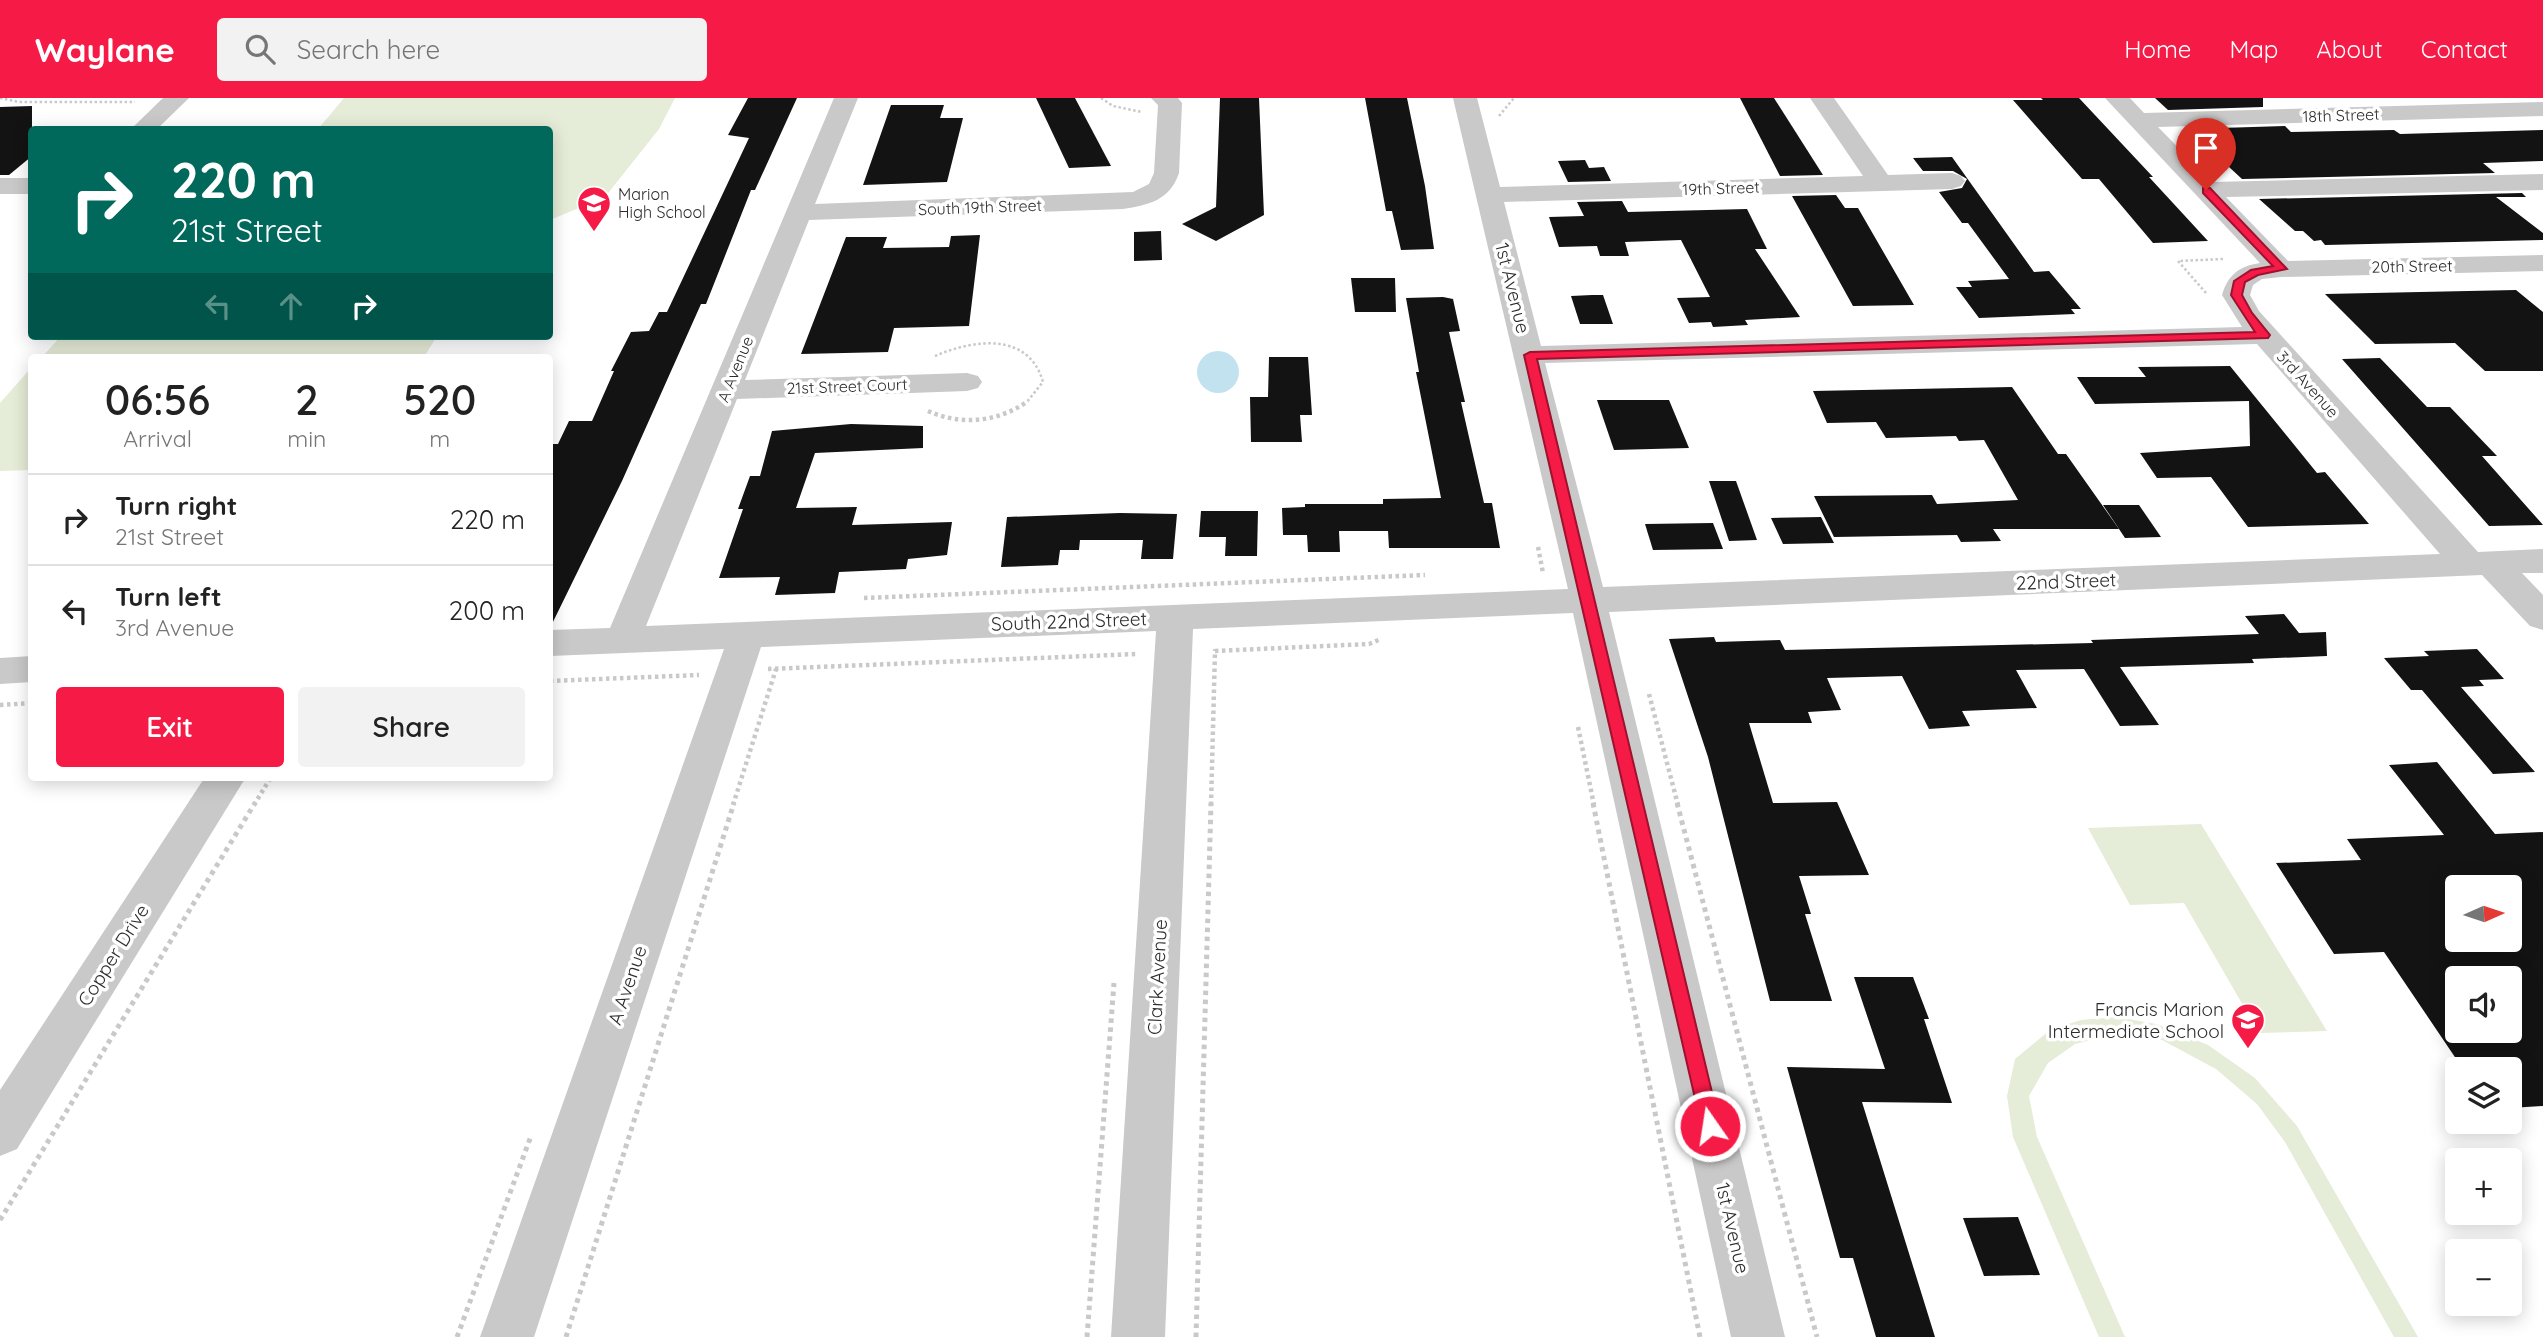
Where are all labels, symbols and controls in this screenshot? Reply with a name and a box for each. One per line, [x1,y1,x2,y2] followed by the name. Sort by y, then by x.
[217,18,707,81] search box
[35,29,175,70] text: Waylane
[241,30,279,68] icon: search
[297,33,440,66] text: Search here
[2124,34,2191,64] text: Home
[2229,34,2278,64] text: Map
[2316,34,2383,64] text: About
[2421,34,2508,64] text: Contact
[2302,104,2380,126] street label: 18th Street
[2176,118,2236,190] pin
[2187,129,2225,167] icon: arrive
[171,149,316,210] text: 220 m
[56,154,147,245] icon: right
[1682,177,1760,199] street label: 19th Street
[575,184,613,233] school or university icon: Marion High School
[618,184,706,222] place label: Marion High School
[918,195,1042,219] street label: South 19th Street
[171,210,323,250] text: 21st Street
[1490,240,1536,336] street label: 1st Avenue
[2371,255,2453,277] street label: 20th Street
[199,287,237,325] icon: left
[272,287,310,325] icon: ahead
[345,287,383,325] icon: right
[713,333,757,405] street label: A Avenue
[2273,346,2343,422] street label: 3rd Avenue
[105,373,210,426] text: 06:56
[295,373,319,426] text: 2
[403,373,476,426] text: 520
[786,374,908,398] street label: 21st Street Court
[123,424,192,453] text: Arrival
[287,424,326,453] text: min
[429,424,450,453] text: m
[115,489,237,522] text: Turn right
[56,501,94,539] icon: right
[450,503,525,536] text: 220 m
[115,522,224,551] text: 21st Street
[2015,567,2117,595] street label: 22nd Street
[115,580,222,613] text: Turn left
[56,592,94,630] icon: left
[449,594,525,627] text: 200 m
[991,606,1147,636] street label: South 22nd Street
[115,613,234,642] text: 3rd Avenue
[56,687,284,767] button: Exit
[298,687,525,767] button: Share
[2445,875,2522,952] north arrow
[2445,875,2522,1316] map controls
[72,900,154,1010] street label: Copper Drive
[1142,918,1172,1036] street label: Clark Avenue
[602,942,652,1028] street label: A Avenue
[2445,966,2522,1043] button: sound
[2048,997,2224,1043] place label: Francis Marion Intermediate School
[2229,1001,2267,1050] school or university icon: Francis Marion Intermediate School
[2445,1057,2522,1134] button: layers
[1673,1089,1747,1163] position arrow
[2445,1148,2522,1225] button: +
[1711,1180,1755,1276] street label: 1st Avenue
[2445,1239,2522,1316] button: −

